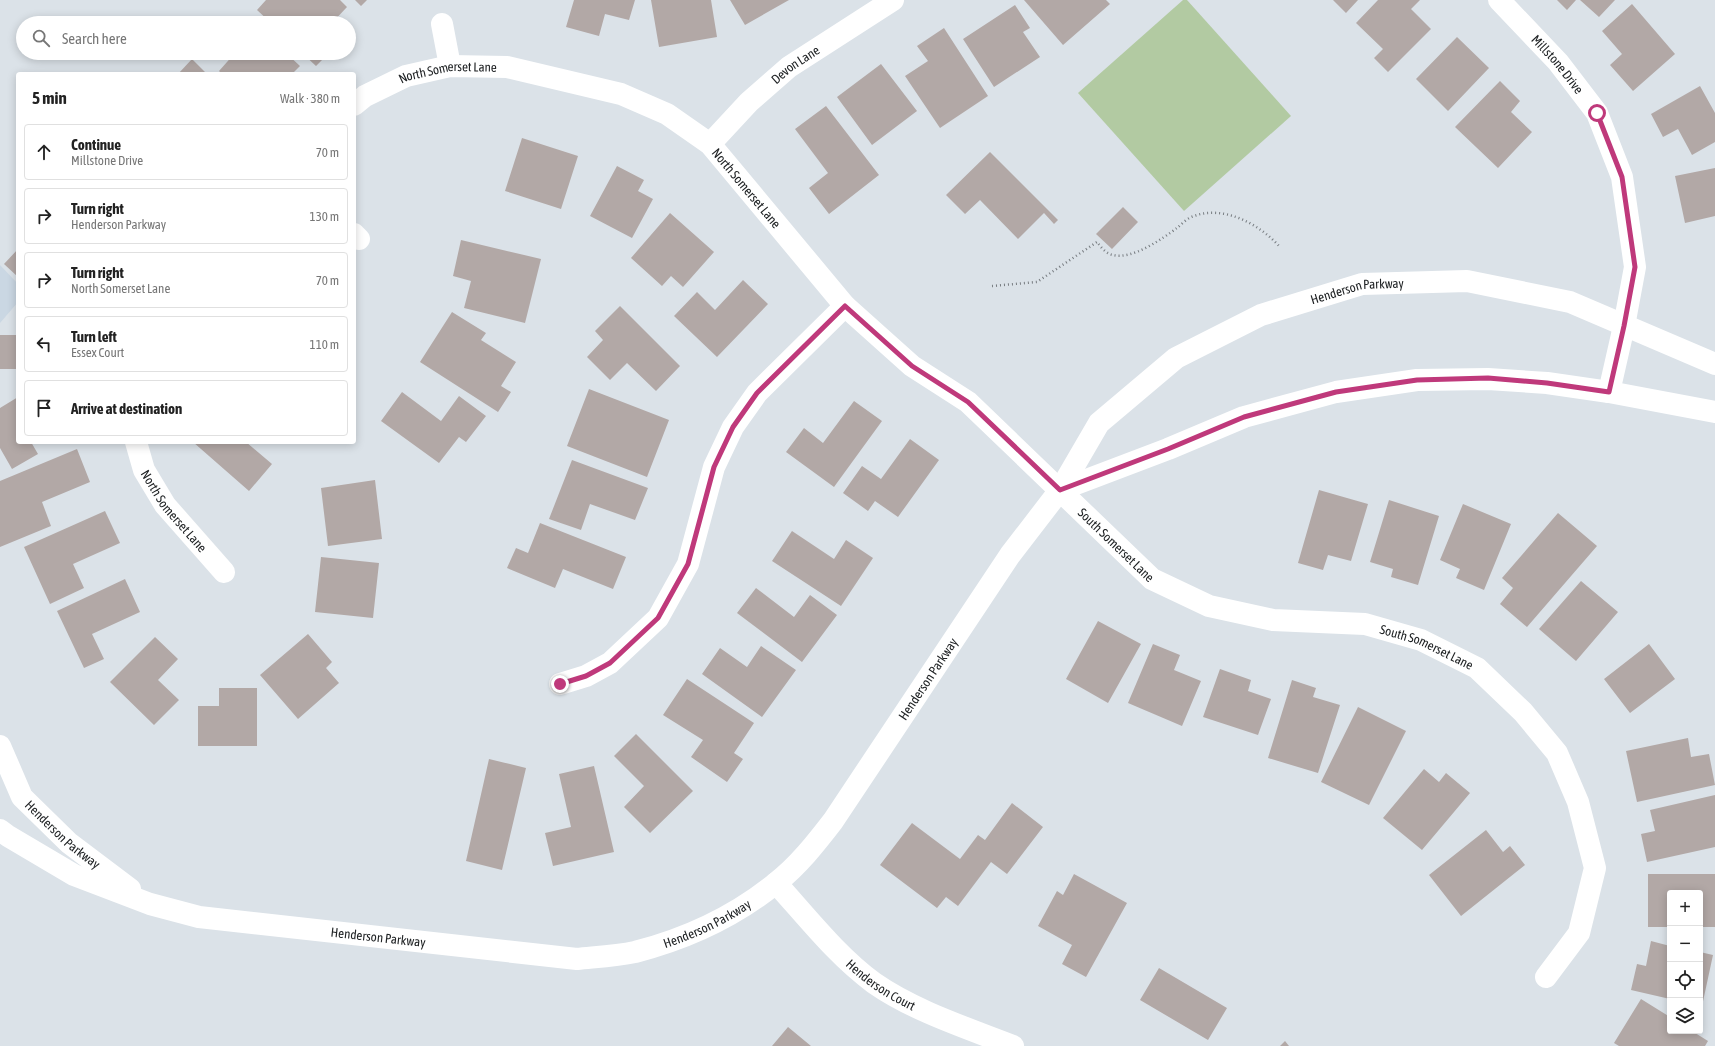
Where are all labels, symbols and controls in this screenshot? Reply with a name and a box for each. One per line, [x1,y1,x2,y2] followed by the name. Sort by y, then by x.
[16,16,356,60] search box
[30,27,52,49] icon: search
[62,30,127,47] text: Search here
[1529,32,1587,96] street label: Millstone Drive
[768,42,822,87] street label: Devon Lane
[396,58,497,86] street label: North Somerset Lane
[32,88,67,108] text: 5 min
[280,91,340,106] text: Walk · 380 m
[1588,104,1606,122] route start
[71,136,121,153] text: Continue
[33,141,55,163] icon: ahead
[316,145,339,160] text: 70 m
[709,145,784,231] street label: North Somerset Lane
[71,153,143,168] text: Millstone Drive
[71,200,124,217] text: Turn right
[33,205,55,227] icon: right
[310,209,339,224] text: 130 m
[71,217,166,232] text: Henderson Parkway
[71,264,124,281] text: Turn right
[33,269,55,291] icon: right
[316,273,339,288] text: 70 m
[1309,275,1405,307] street label: Henderson Parkway
[71,281,170,296] text: North Somerset Lane
[71,328,117,345] text: Turn left
[33,333,55,355] icon: left
[310,337,339,352] text: 110 m
[71,345,124,360] text: Essex Court
[33,397,55,419] icon: arrive
[71,400,182,417] text: Arrive at destination
[138,467,210,555] street label: North Somerset Lane
[1075,505,1158,585] street label: South Somerset Lane
[1378,621,1476,672] street label: South Somerset Lane
[895,634,961,723] street label: Henderson Parkway
[551,675,569,693] route end
[22,797,104,872] street label: Henderson Parkway
[1667,890,1703,1034] map controls
[1667,890,1703,926] button: +
[661,896,754,951] street label: Henderson Parkway
[330,924,427,950] street label: Henderson Parkway
[1667,926,1703,962] button: −
[843,956,918,1013] street label: Henderson Court
[1667,962,1703,998] button: locate
[1667,998,1703,1034] button: layers

